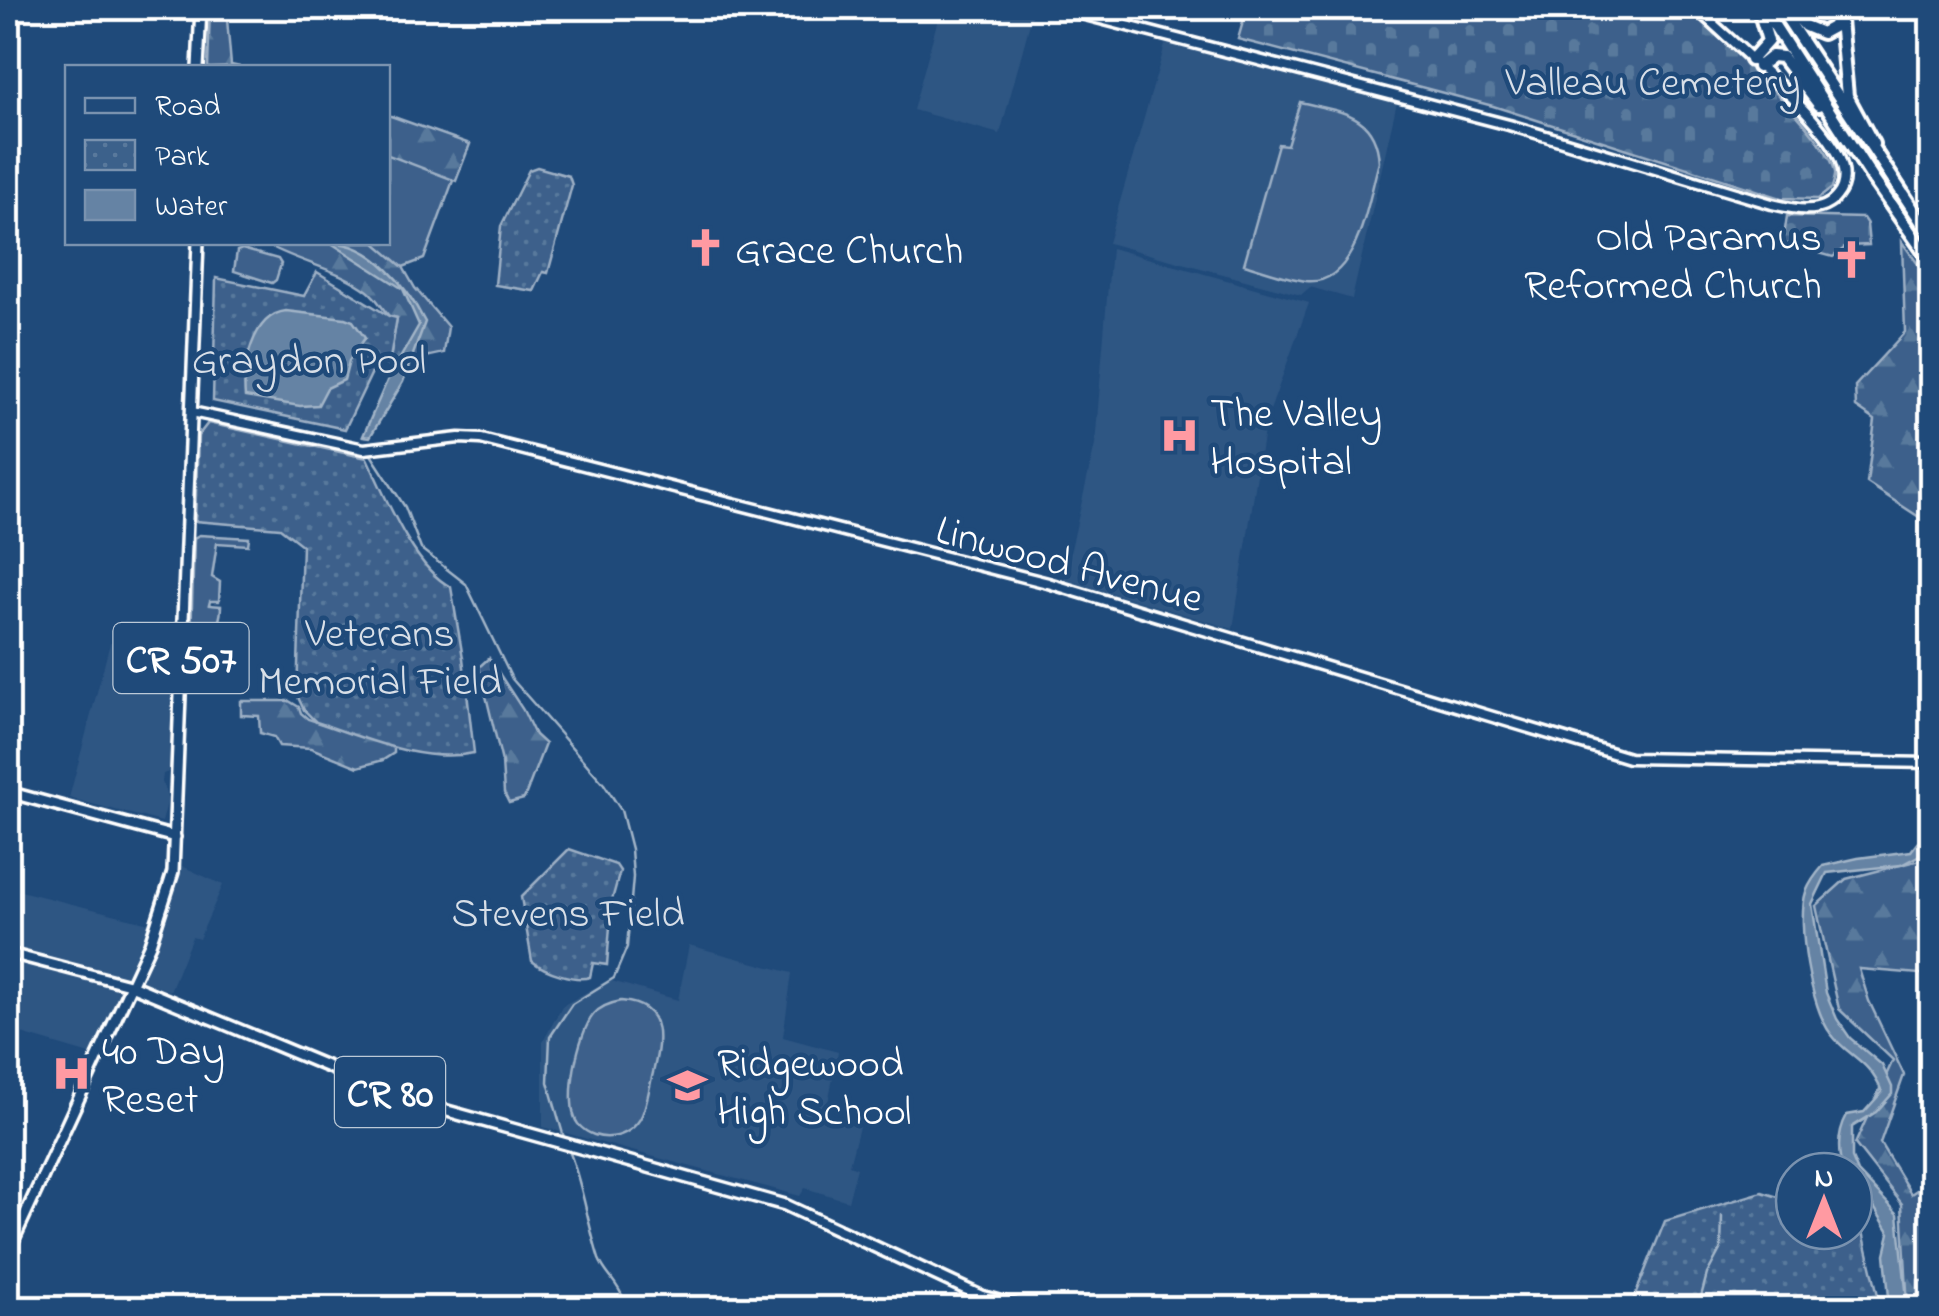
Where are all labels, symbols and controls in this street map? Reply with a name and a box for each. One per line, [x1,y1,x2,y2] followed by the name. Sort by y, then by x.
[1504,54,1801,115] park label: Valleau Cemetery
[65,65,390,245] legend
[155,86,220,130] text: Road
[155,136,210,180] text: Park
[155,186,228,230] text: Water
[1524,209,1822,318] place label: Old Paramus Reformed Church
[735,222,964,283] place label: Grace Church
[684,227,726,269] church icon: Grace Church
[1831,238,1873,280] church icon: Old Paramus Reformed Church
[192,332,426,393] park label: Graydon Pool
[1210,385,1382,494] place label: The Valley Hospital
[1159,414,1201,456] hospital icon: The Valley Hospital
[928,501,1209,631] street label: Linwood Avenue
[258,605,502,714] park label: Veterans Memorial Field
[114,623,248,693] road number: CR 507
[451,885,685,946] park label: Stevens Field
[102,1023,225,1132] place label: 40 Day Reset
[717,1035,912,1144] place label: Ridgewood High School
[51,1052,93,1094] hospital icon: 40 Day Reset
[335,1057,445,1127] road number: CR 80
[666,1064,708,1106] school or university icon: Ridgewood High School
[1774,1151,1874,1251] north arrow
[1815,1159,1833,1200] text: N

